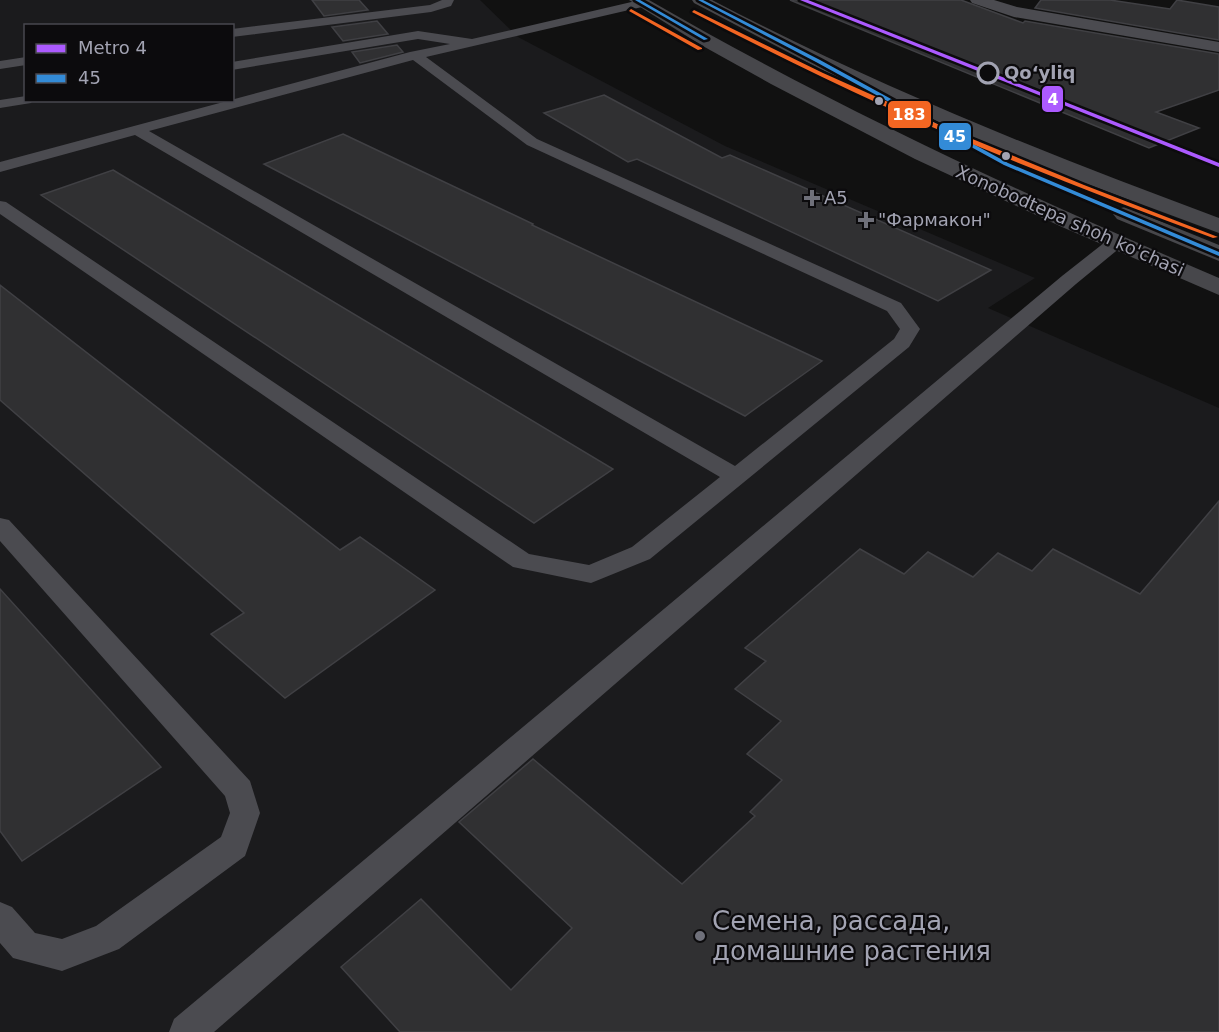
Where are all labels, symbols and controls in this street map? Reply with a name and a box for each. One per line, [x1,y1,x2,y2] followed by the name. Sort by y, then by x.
[24,24,234,102] legend
[78,37,147,58] text: Metro 4
[977,62,999,84] marker: Qo‘yliq
[1004,62,1075,83] place label: Qo‘yliq
[78,67,101,88] text: 45
[1041,85,1064,113] line badge: 4
[1047,90,1059,109] text: 4
[873,95,885,107] unlabelled marker
[887,100,932,129] line badge: 183
[892,105,926,124] text: 183
[938,122,972,151] line badge: 45
[944,127,966,146] text: 45
[1000,150,1012,162] unlabelled marker
[953,161,1187,280] street label: Xonobodtepa shoh ko'chasi
[824,187,848,208] place label: А5
[805,191,819,205] marker: А5
[878,209,991,230] place label: "Фармакон"
[859,213,873,227] marker: "Фармакон"
[712,906,991,966] place label: Семена, рассада, домашние растения
[693,929,707,943] marker: Семена, рассада, домашние растения

